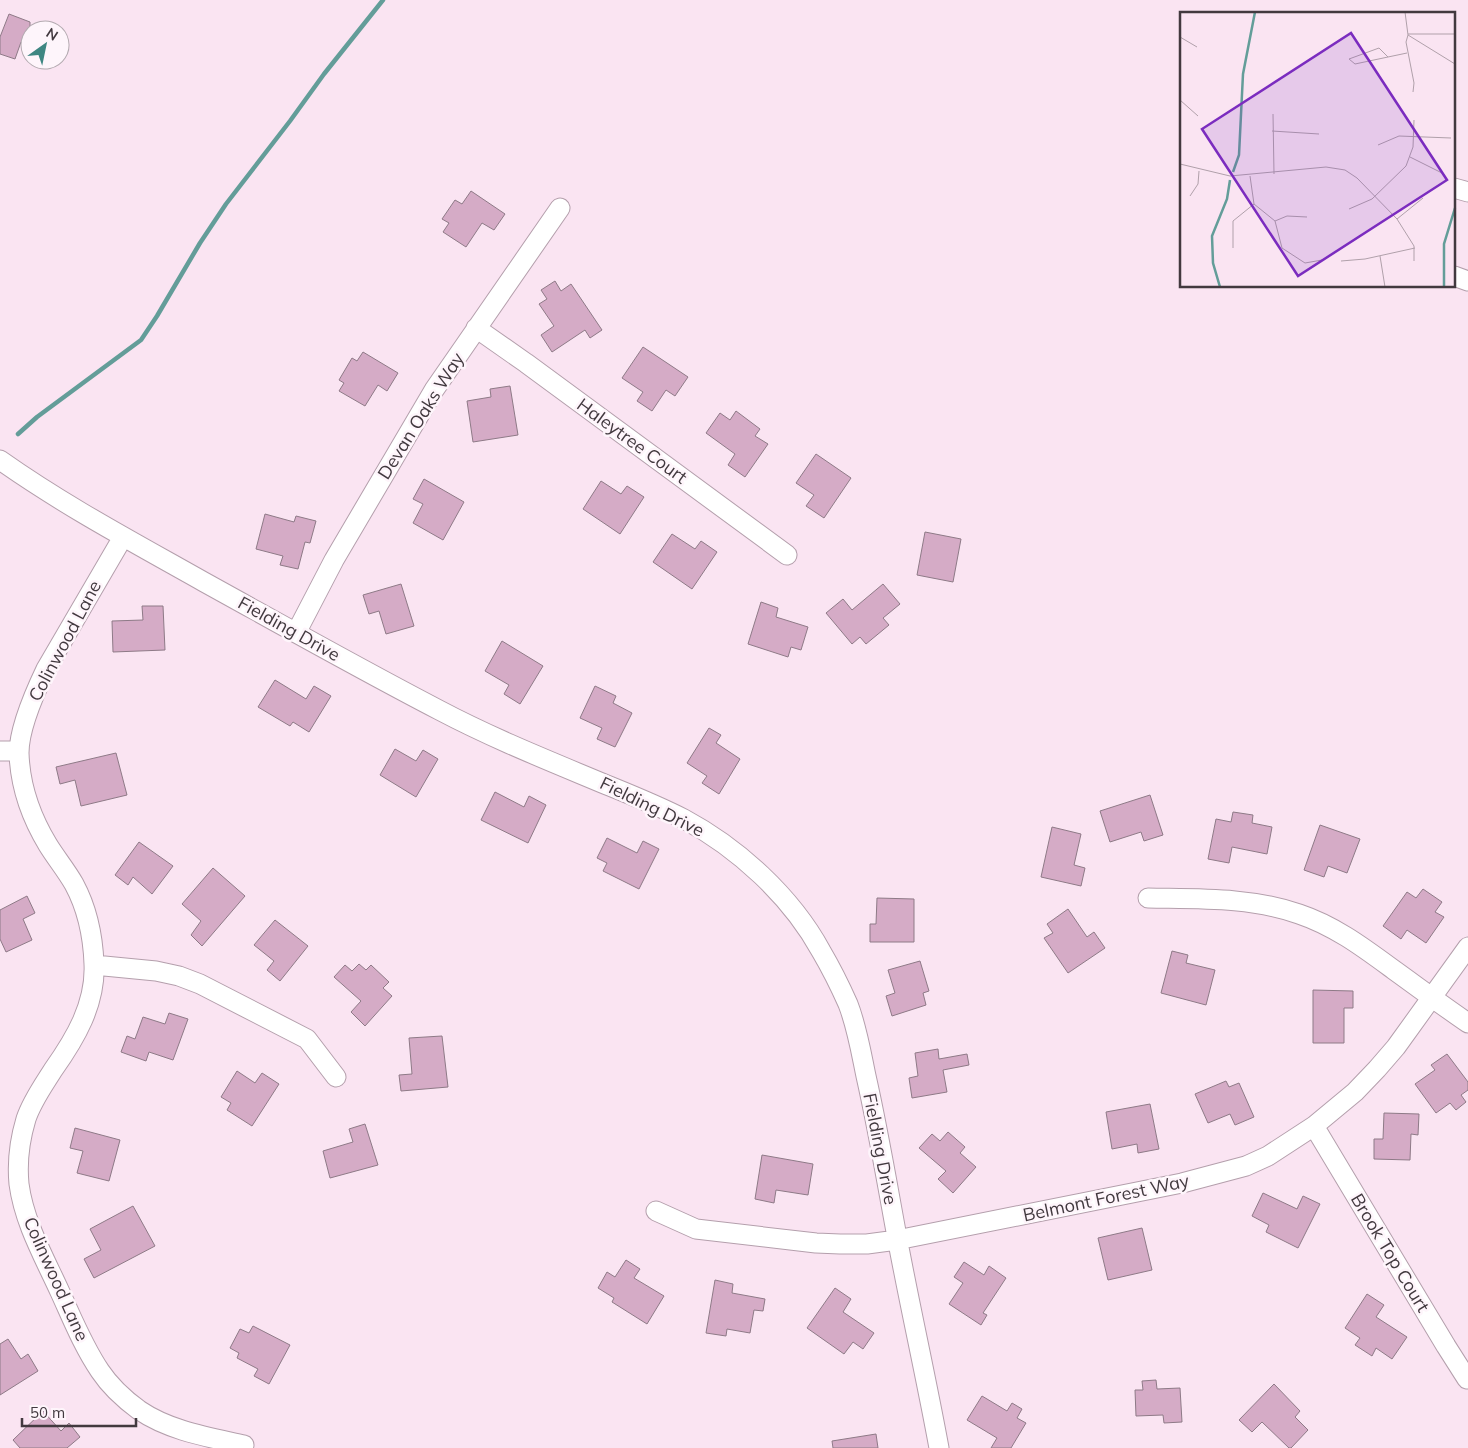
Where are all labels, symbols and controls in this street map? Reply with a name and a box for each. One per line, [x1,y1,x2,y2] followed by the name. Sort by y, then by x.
[1180,12,1456,288] inset map
[20,20,70,70] north arrow
[43,24,61,45] text: N
[372,348,469,483] street label: Devan Oaks Way
[573,393,692,488] street label: Haleytree Court
[23,576,106,705] street label: Colinwood Lane
[234,591,344,666] street label: Fielding Drive
[596,771,708,842] street label: Fielding Drive
[858,1091,903,1207] street label: Fielding Drive
[1021,1169,1192,1226] street label: Belmont Forest Way
[1346,1189,1435,1316] street label: Brook Top Court
[19,1213,94,1344] street label: Colinwood Lane
[22,1396,136,1428] scale bar
[30,1403,65,1422] text: 50 m

